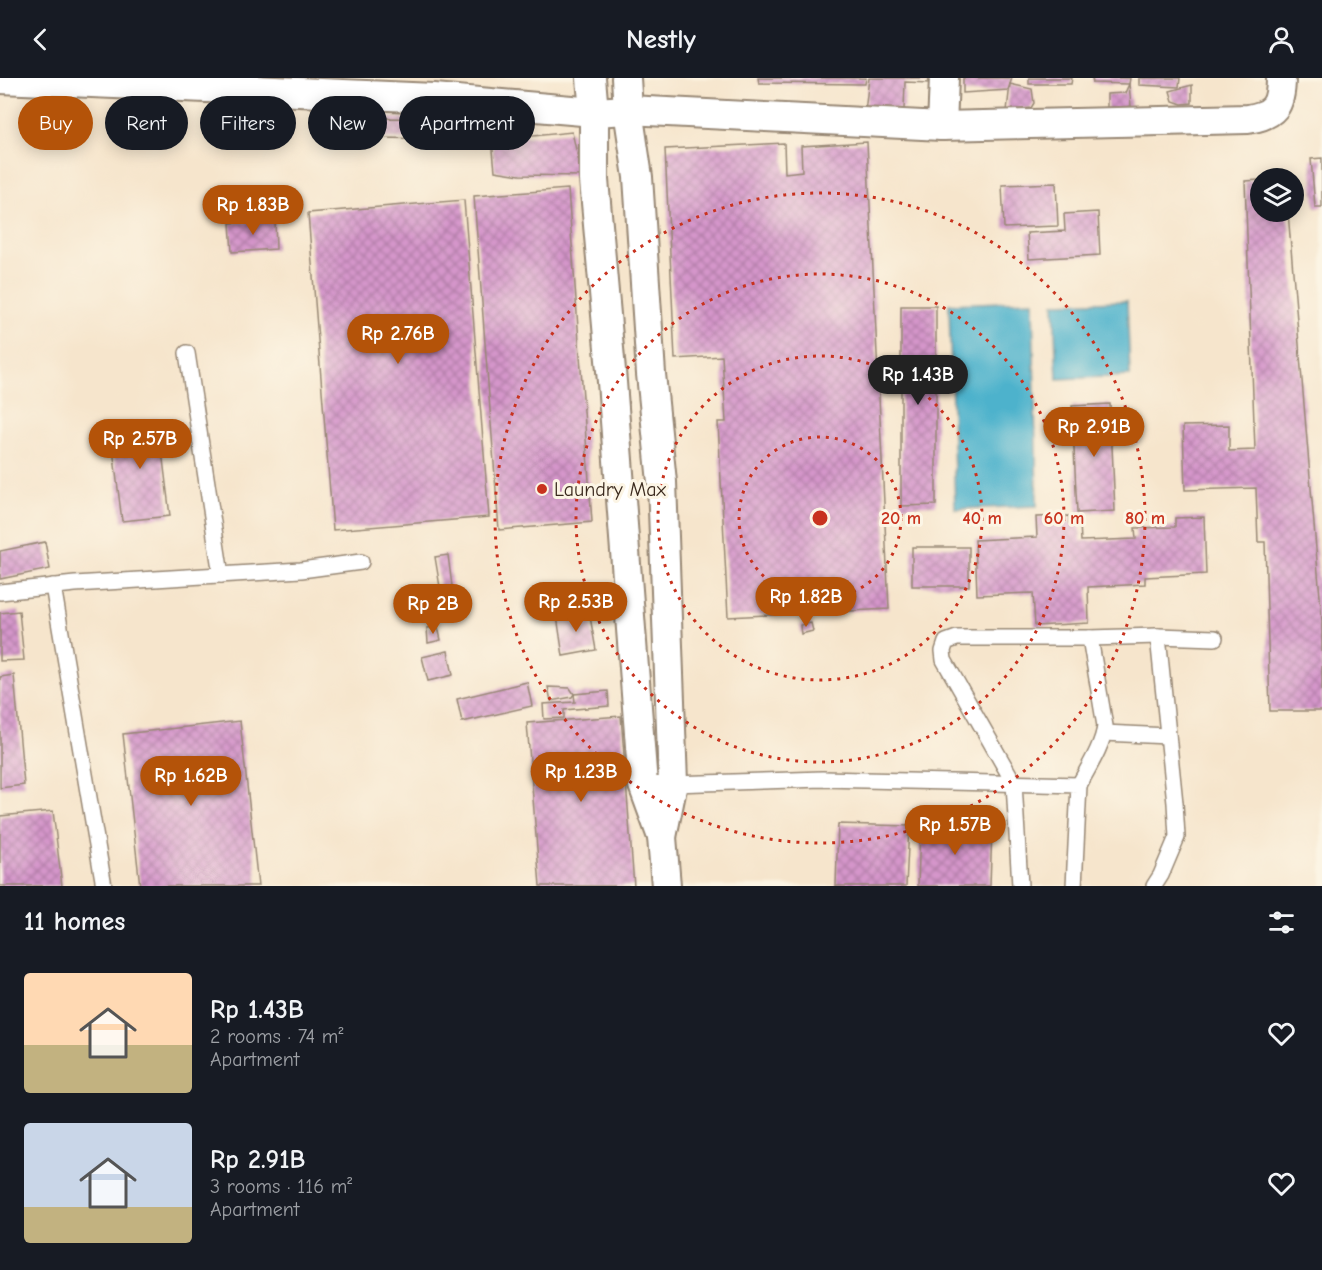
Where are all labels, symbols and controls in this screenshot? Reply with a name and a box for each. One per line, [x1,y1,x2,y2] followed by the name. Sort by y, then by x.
[24,23,57,56] icon: back
[1265,23,1298,56] icon: person
[626,24,696,55] text: Nestly
[18,96,93,150] chip: Buy
[105,96,188,150] chip: Rent
[200,96,296,150] chip: Filters
[308,96,387,150] chip: New
[399,96,535,150] chip: Apartment
[1250,168,1304,222] map controls
[1250,168,1304,222] button: layers
[191,185,315,236] pin: Rp 1.83B
[217,193,290,216] text: Rp 1.83B
[336,314,460,365] pin: Rp 2.76B
[361,322,435,345] text: Rp 2.76B
[856,355,980,406] pin: Rp 1.43B
[882,363,954,386] text: Rp 1.43B
[1032,407,1156,458] pin: Rp 2.91B
[1057,415,1131,438] text: Rp 2.91B
[78,419,202,470] pin: Rp 2.57B
[103,427,177,450] text: Rp 2.57B
[554,478,666,501] place label: Laundry Max
[535,482,549,496] marker: Laundry Max
[810,508,830,528] centre of rings
[881,508,921,529] text: 20 m
[962,508,1002,529] text: 40 m
[1044,508,1084,529] text: 60 m
[1125,508,1165,529] text: 80 m
[744,577,868,628] pin: Rp 1.82B
[514,582,638,633] pin: Rp 2.53B
[391,584,475,635] pin: Rp 2B
[769,585,843,608] text: Rp 1.82B
[538,590,614,613] text: Rp 2.53B
[407,592,459,615] text: Rp 2B
[519,752,643,803] pin: Rp 1.23B
[129,756,253,807] pin: Rp 1.62B
[545,760,617,783] text: Rp 1.23B
[154,764,228,787] text: Rp 1.62B
[893,805,1017,856] pin: Rp 1.57B
[919,813,991,836] text: Rp 1.57B
[1265,906,1298,939] icon: filters
[24,907,125,937] text: 11 homes
[210,995,304,1025] text: Rp 1.43B
[72,997,144,1069] icon: home
[1265,1017,1298,1050] icon: heart
[210,1025,343,1048] text: 2 rooms · 74 m²
[210,1048,300,1071] text: Apartment
[210,1145,305,1175] text: Rp 2.91B
[72,1147,144,1219] icon: home
[1265,1167,1298,1200] icon: heart
[210,1175,352,1198] text: 3 rooms · 116 m²
[210,1198,300,1221] text: Apartment

